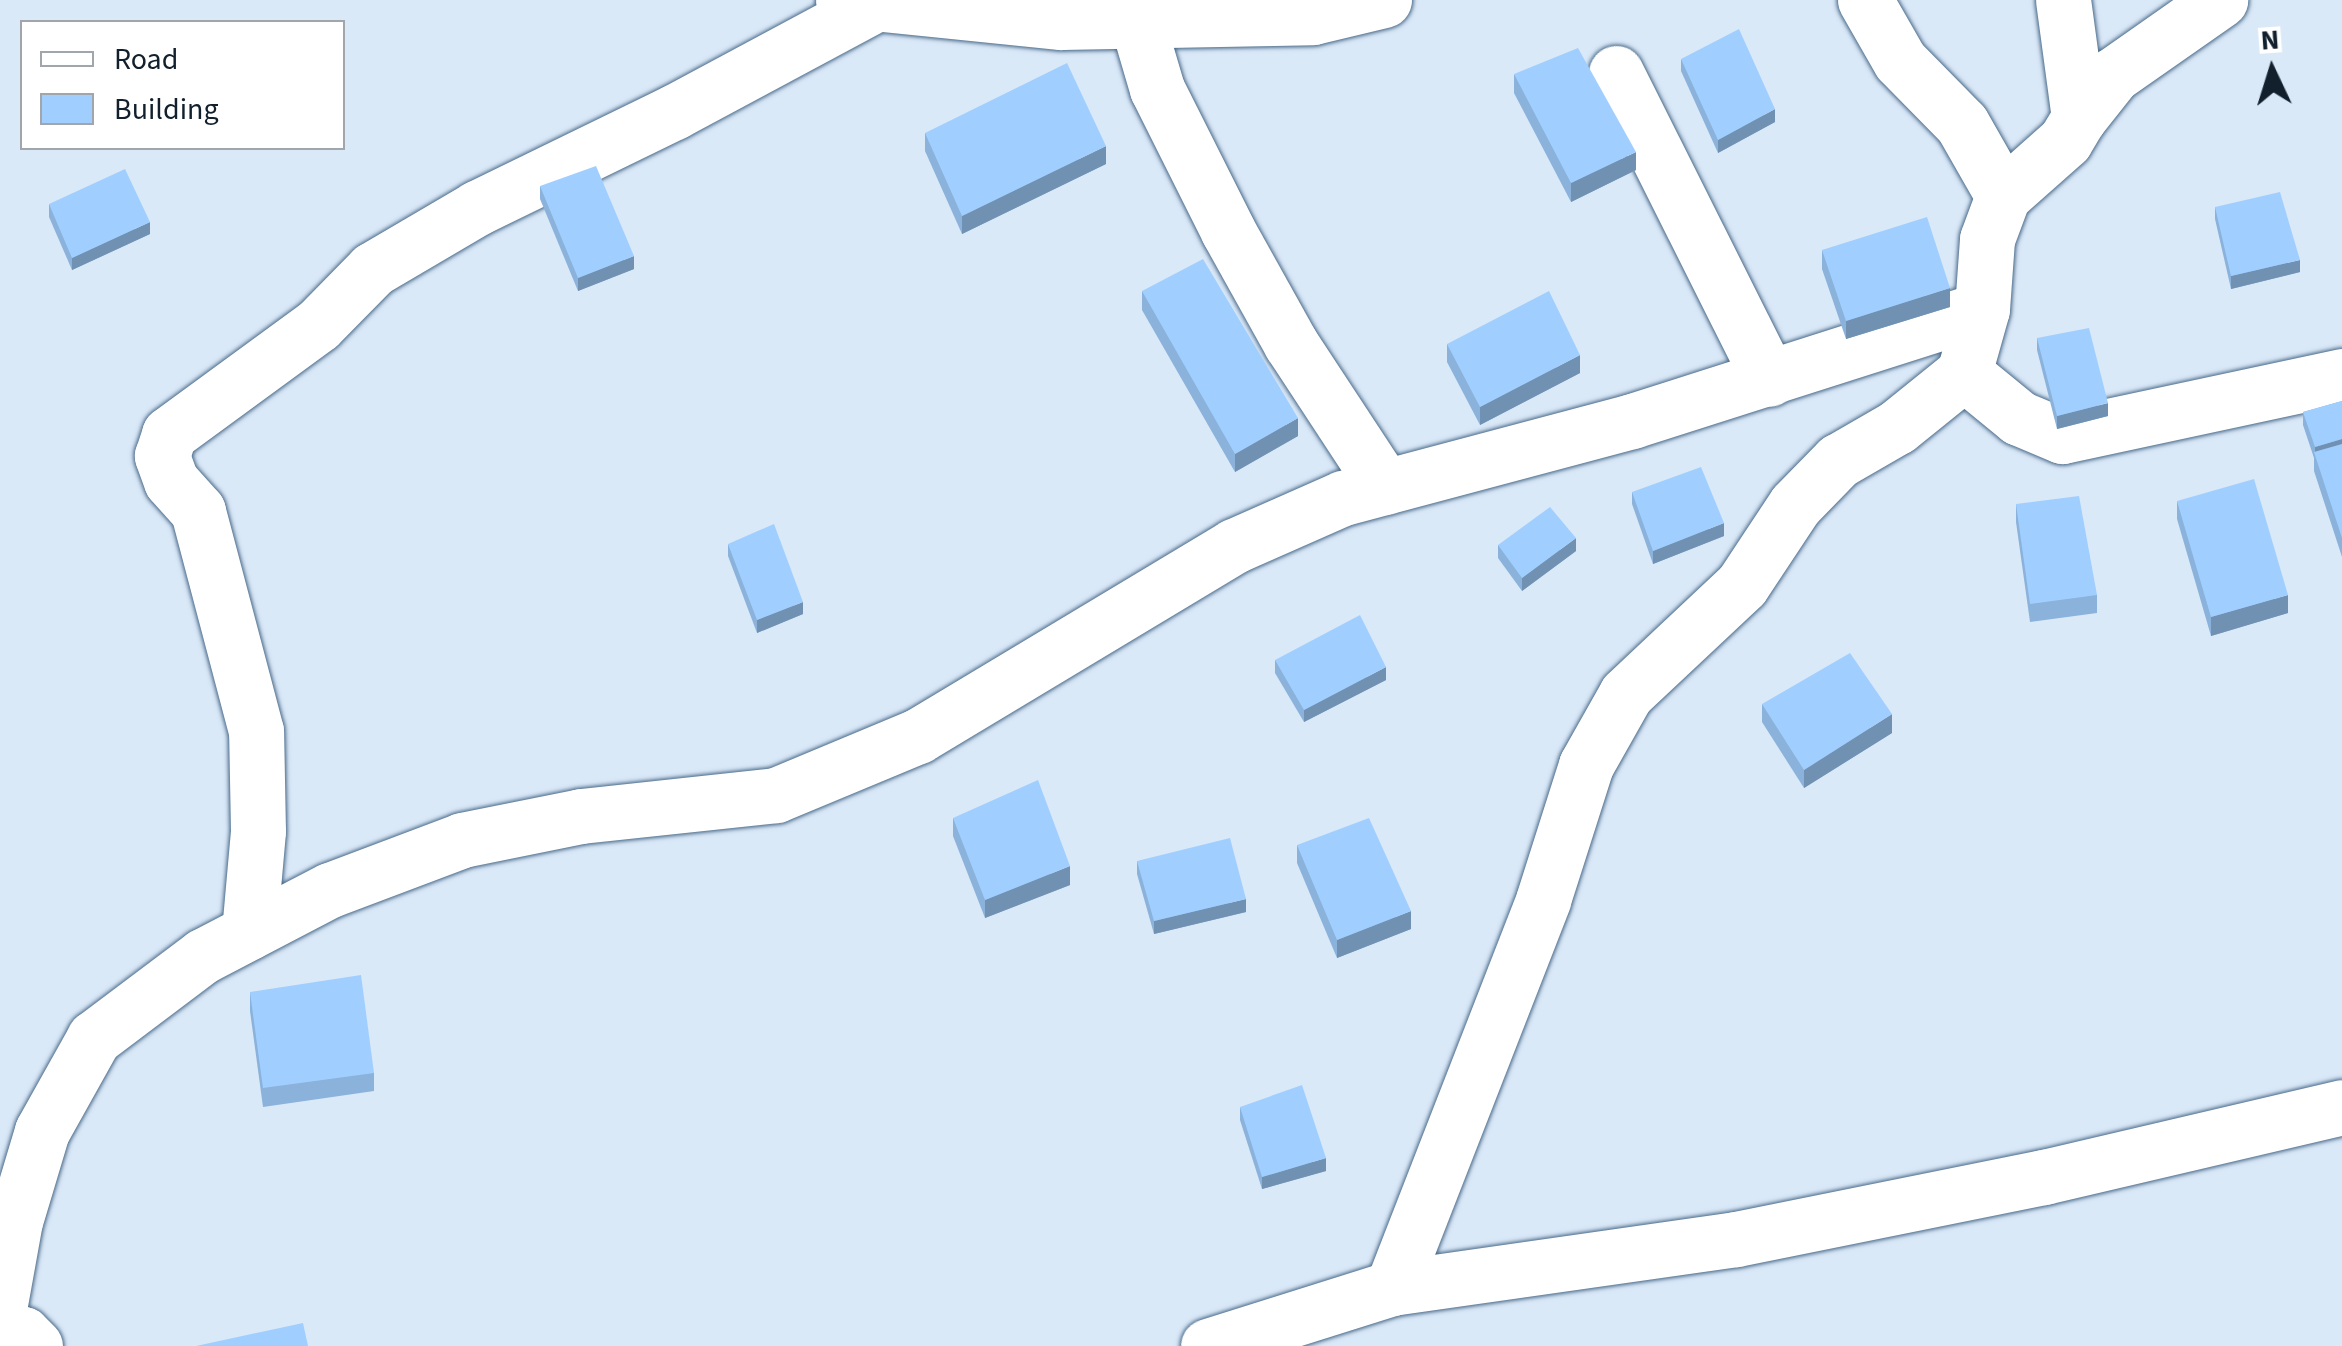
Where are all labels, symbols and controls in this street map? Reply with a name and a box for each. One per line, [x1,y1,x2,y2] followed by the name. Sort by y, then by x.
[2259,19,2281,61] text: N
[20,20,345,150] legend
[2222,20,2322,120] north arrow
[114,38,178,81] text: Road
[114,88,219,131] text: Building

